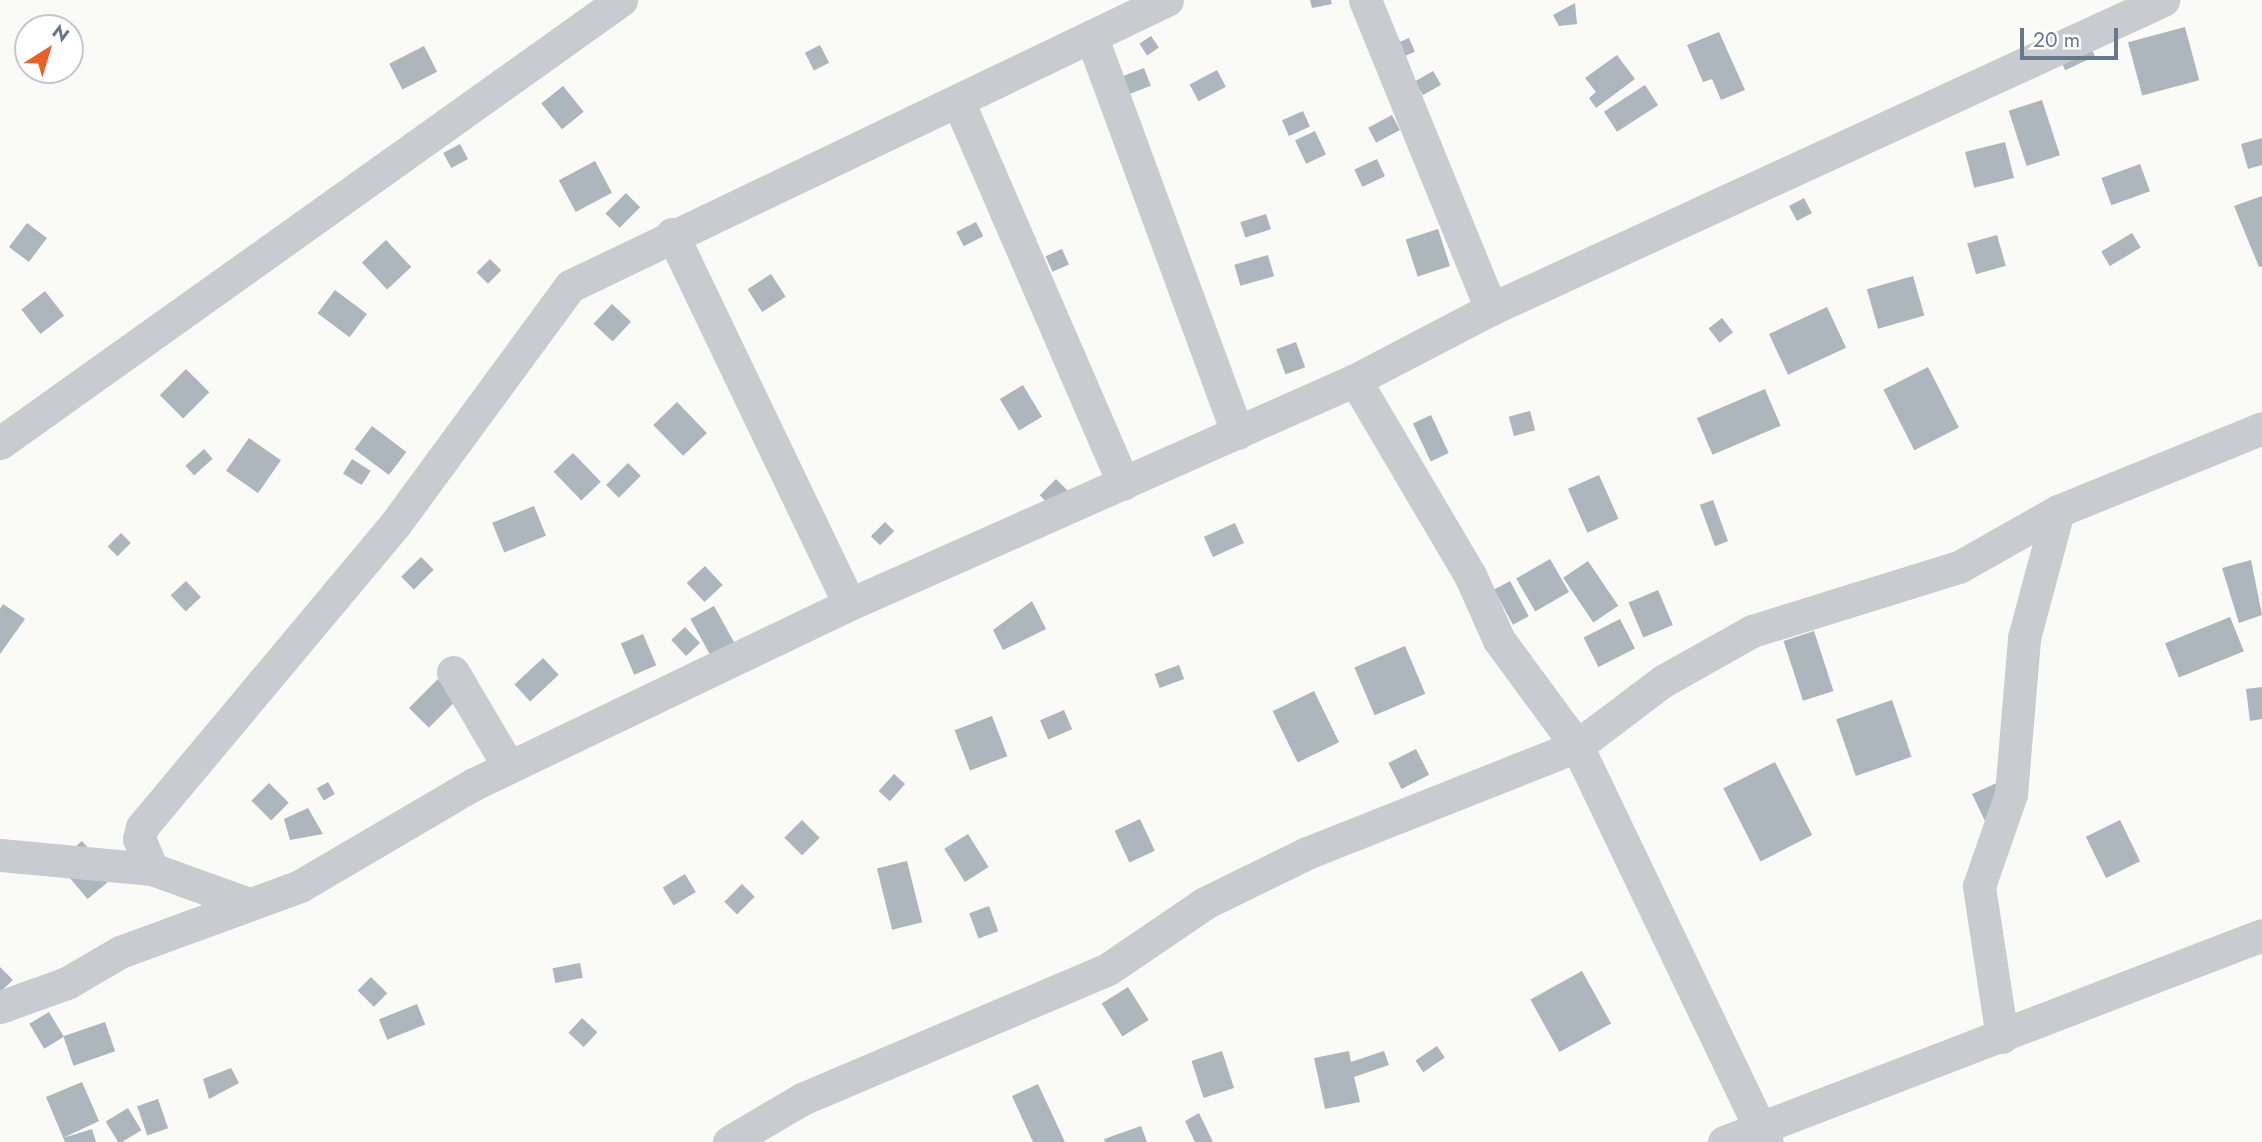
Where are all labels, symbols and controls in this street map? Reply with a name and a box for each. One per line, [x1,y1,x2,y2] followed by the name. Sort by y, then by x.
[14,14,84,84] north arrow
[2024,14,2122,58] scale bar
[47,18,75,49] text: N
[2033,25,2080,55] text: 20 m

